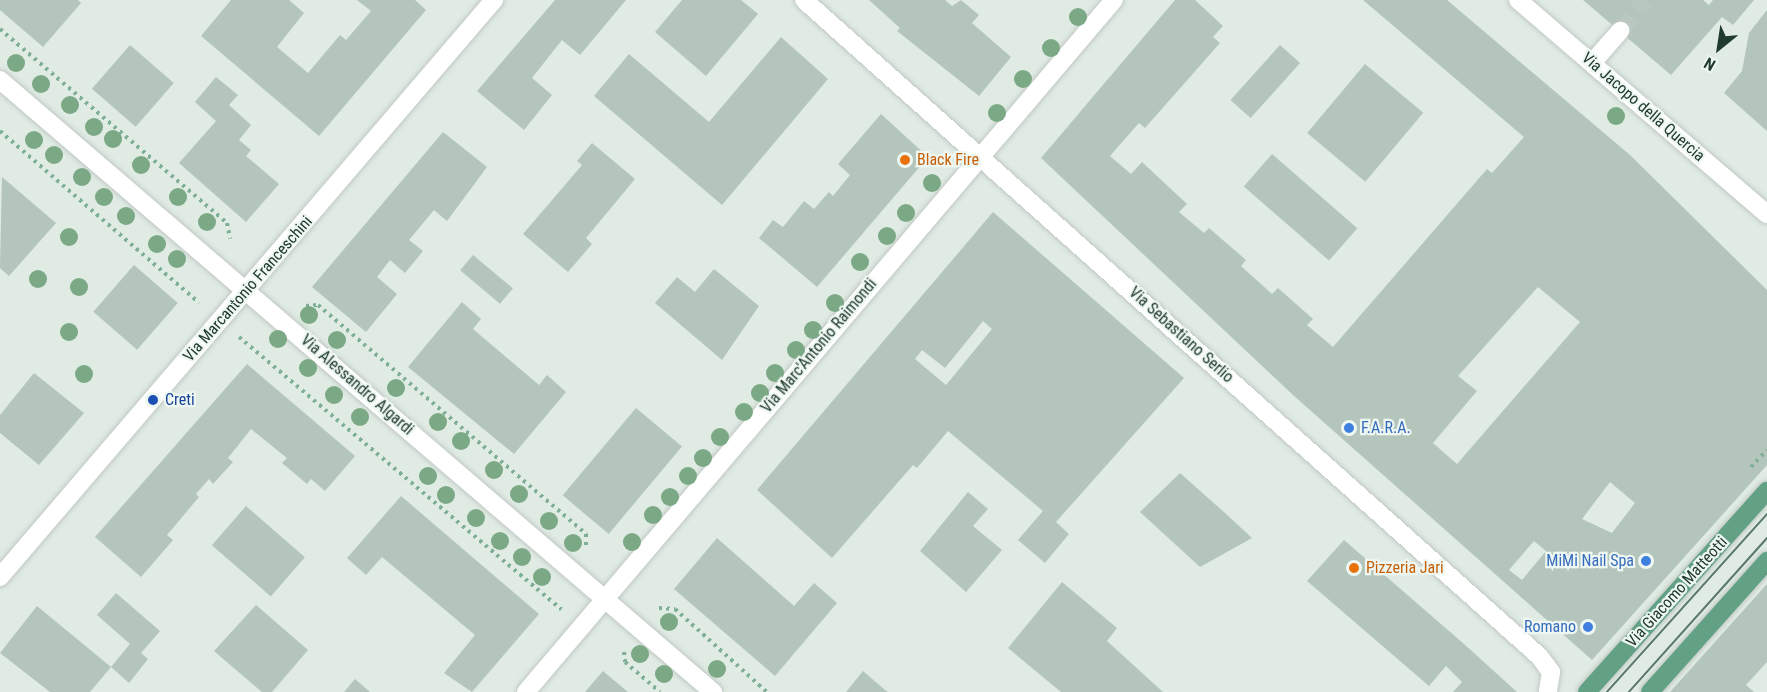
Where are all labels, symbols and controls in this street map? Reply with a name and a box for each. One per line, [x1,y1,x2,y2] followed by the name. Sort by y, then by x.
[1689,18,1749,78] north arrow
[1578,48,1708,166] street label: Via Jacopo della Quercia
[1701,53,1719,75] text: N
[917,150,979,170] place label: Black Fire
[898,153,912,167] marker: Black Fire
[179,212,317,366] street label: Via Marcantonio Franceschini
[757,275,881,417] street label: Via Marc'Antonio Raimondi
[1125,283,1237,387] street label: Via Sebastiano Serlio
[297,331,417,439] street label: Via Alessandro Algardi
[165,390,195,410] place label: Creti
[146,393,160,407] marker: Creti
[1361,418,1411,438] place label: F.A.R.A.
[1342,421,1356,435] marker: F.A.R.A.
[1622,533,1732,651] street label: Via Giacomo Matteotti
[1546,551,1634,571] place label: MiMi Nail Spa
[1639,554,1653,568] marker: MiMi Nail Spa
[1366,558,1444,578] place label: Pizzeria Jari
[1347,561,1361,575] marker: Pizzeria Jari
[1524,617,1576,637] place label: Romano
[1581,620,1595,634] marker: Romano

